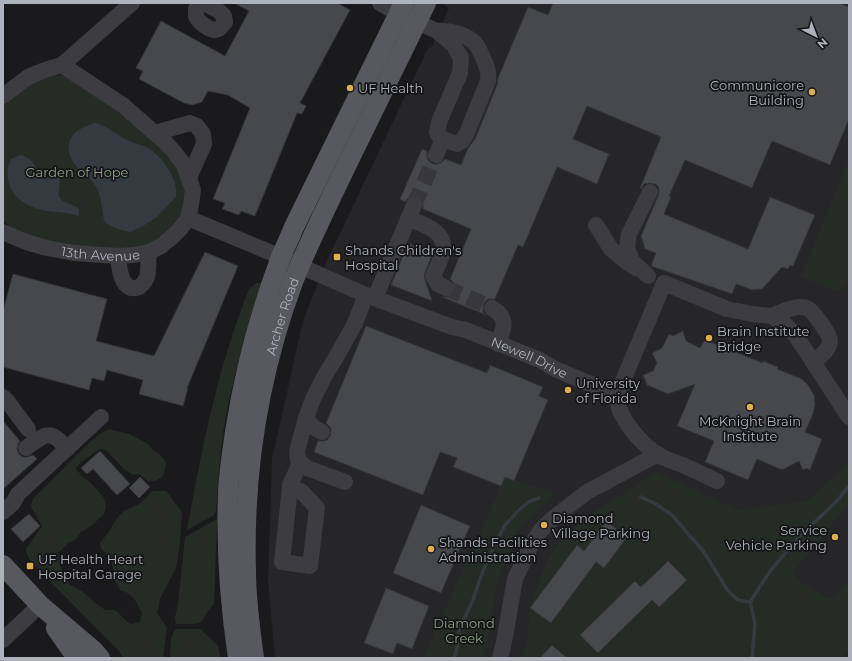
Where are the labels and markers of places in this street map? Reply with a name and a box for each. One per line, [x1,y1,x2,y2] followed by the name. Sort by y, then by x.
[710,77,804,108] place label: Communicore Building
[358,80,423,96] place label: UF Health
[345,83,355,93] marker: UF Health
[807,87,817,97] marker: Communicore Building
[345,242,461,273] place label: Shands Children's Hospital
[332,252,342,262] marker: Shands Children's Hospital
[717,323,810,354] place label: Brain Institute Bridge
[704,333,714,343] marker: Brain Institute Bridge
[576,375,641,406] place label: University of Florida
[563,385,573,395] marker: University of Florida
[745,402,755,412] marker: McKnight Brain Institute
[699,413,801,444] place label: McKnight Brain Institute
[552,510,650,541] place label: Diamond Village Parking
[539,520,549,530] marker: Diamond Village Parking
[726,522,827,553] place label: Service Vehicle Parking
[830,532,840,542] marker: Service Vehicle Parking
[439,534,547,565] place label: Shands Facilities Administration
[426,544,436,554] marker: Shands Facilities Administration
[38,551,143,582] place label: UF Health Heart Hospital Garage
[25,561,35,571] marker: UF Health Heart Hospital Garage

